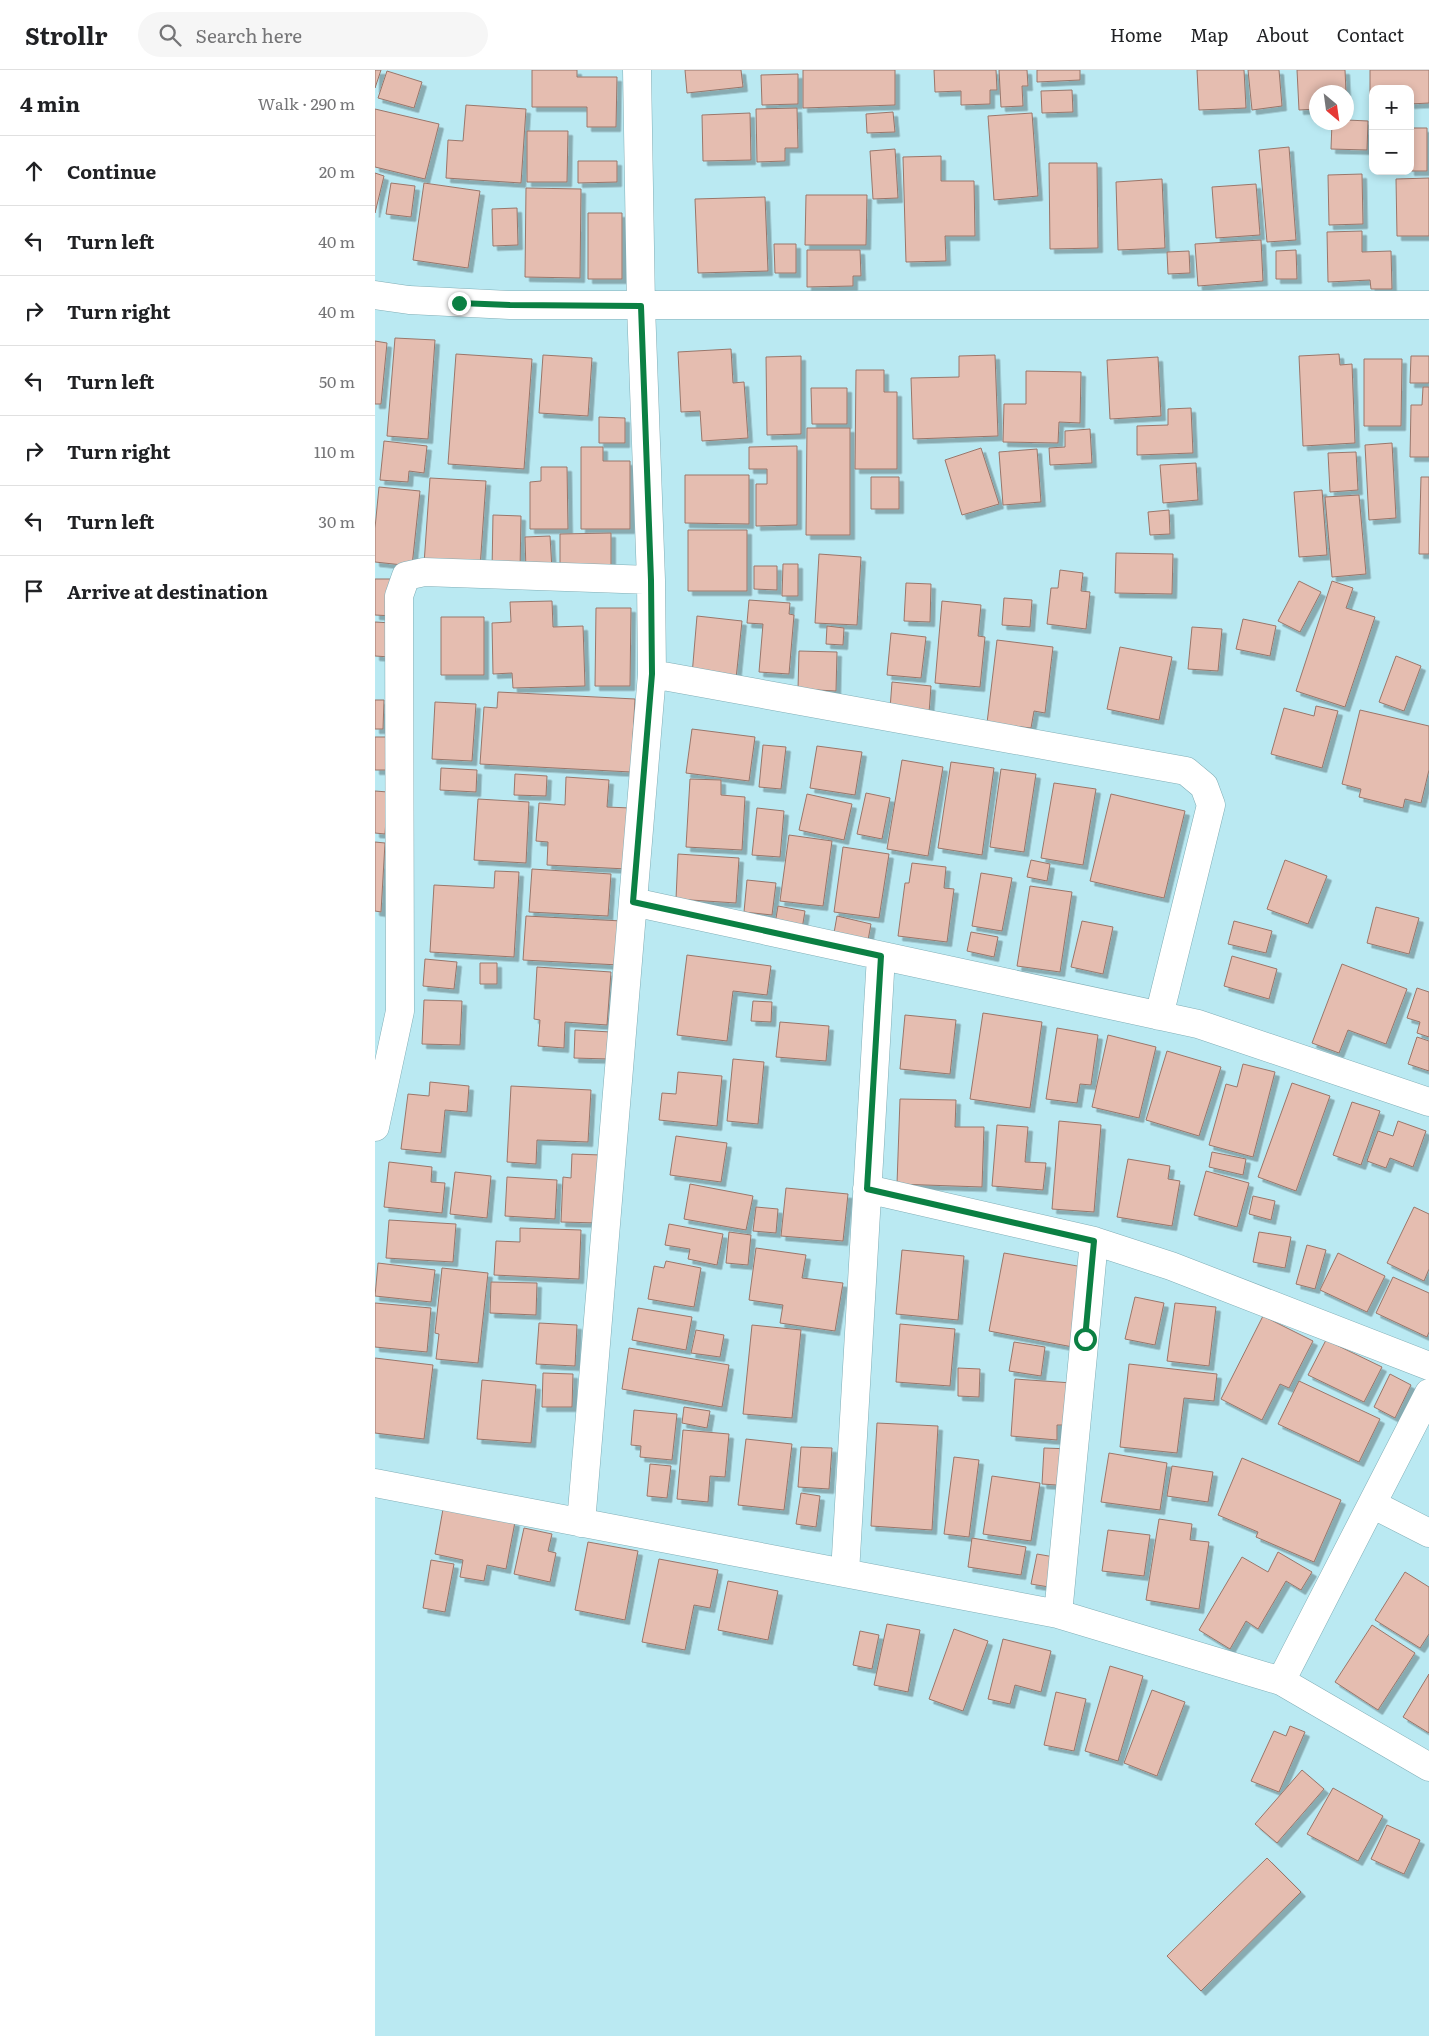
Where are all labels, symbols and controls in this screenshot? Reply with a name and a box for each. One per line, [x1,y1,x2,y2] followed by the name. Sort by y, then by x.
[138,12,488,57] search box
[25,17,108,52] text: Strollr
[156,21,184,49] icon: search
[196,21,302,49] text: Search here
[1110,21,1162,48] text: Home
[1190,21,1228,48] text: Map
[1256,21,1309,48] text: About
[1337,21,1404,48] text: Contact
[1309,85,1354,130] north arrow
[1369,85,1414,175] map controls
[1369,85,1414,130] button: +
[20,87,80,118] text: 4 min
[258,91,355,115] text: Walk · 290 m
[1369,130,1414,175] button: −
[20,157,48,185] icon: ahead
[67,157,156,185] text: Continue
[319,159,355,183] text: 20 m
[20,227,48,255] icon: left
[67,227,154,255] text: Turn left
[318,229,355,253] text: 40 m
[448,292,471,315] route end
[20,297,48,325] icon: right
[67,297,171,325] text: Turn right
[318,299,355,323] text: 40 m
[20,367,48,395] icon: left
[67,367,154,395] text: Turn left
[319,369,355,393] text: 50 m
[20,437,48,465] icon: right
[67,437,171,465] text: Turn right
[314,439,355,463] text: 110 m
[20,507,48,535] icon: left
[67,507,154,535] text: Turn left
[318,509,355,533] text: 30 m
[20,577,48,605] icon: arrive
[67,577,268,605] text: Arrive at destination
[1074,1328,1097,1351] route start

